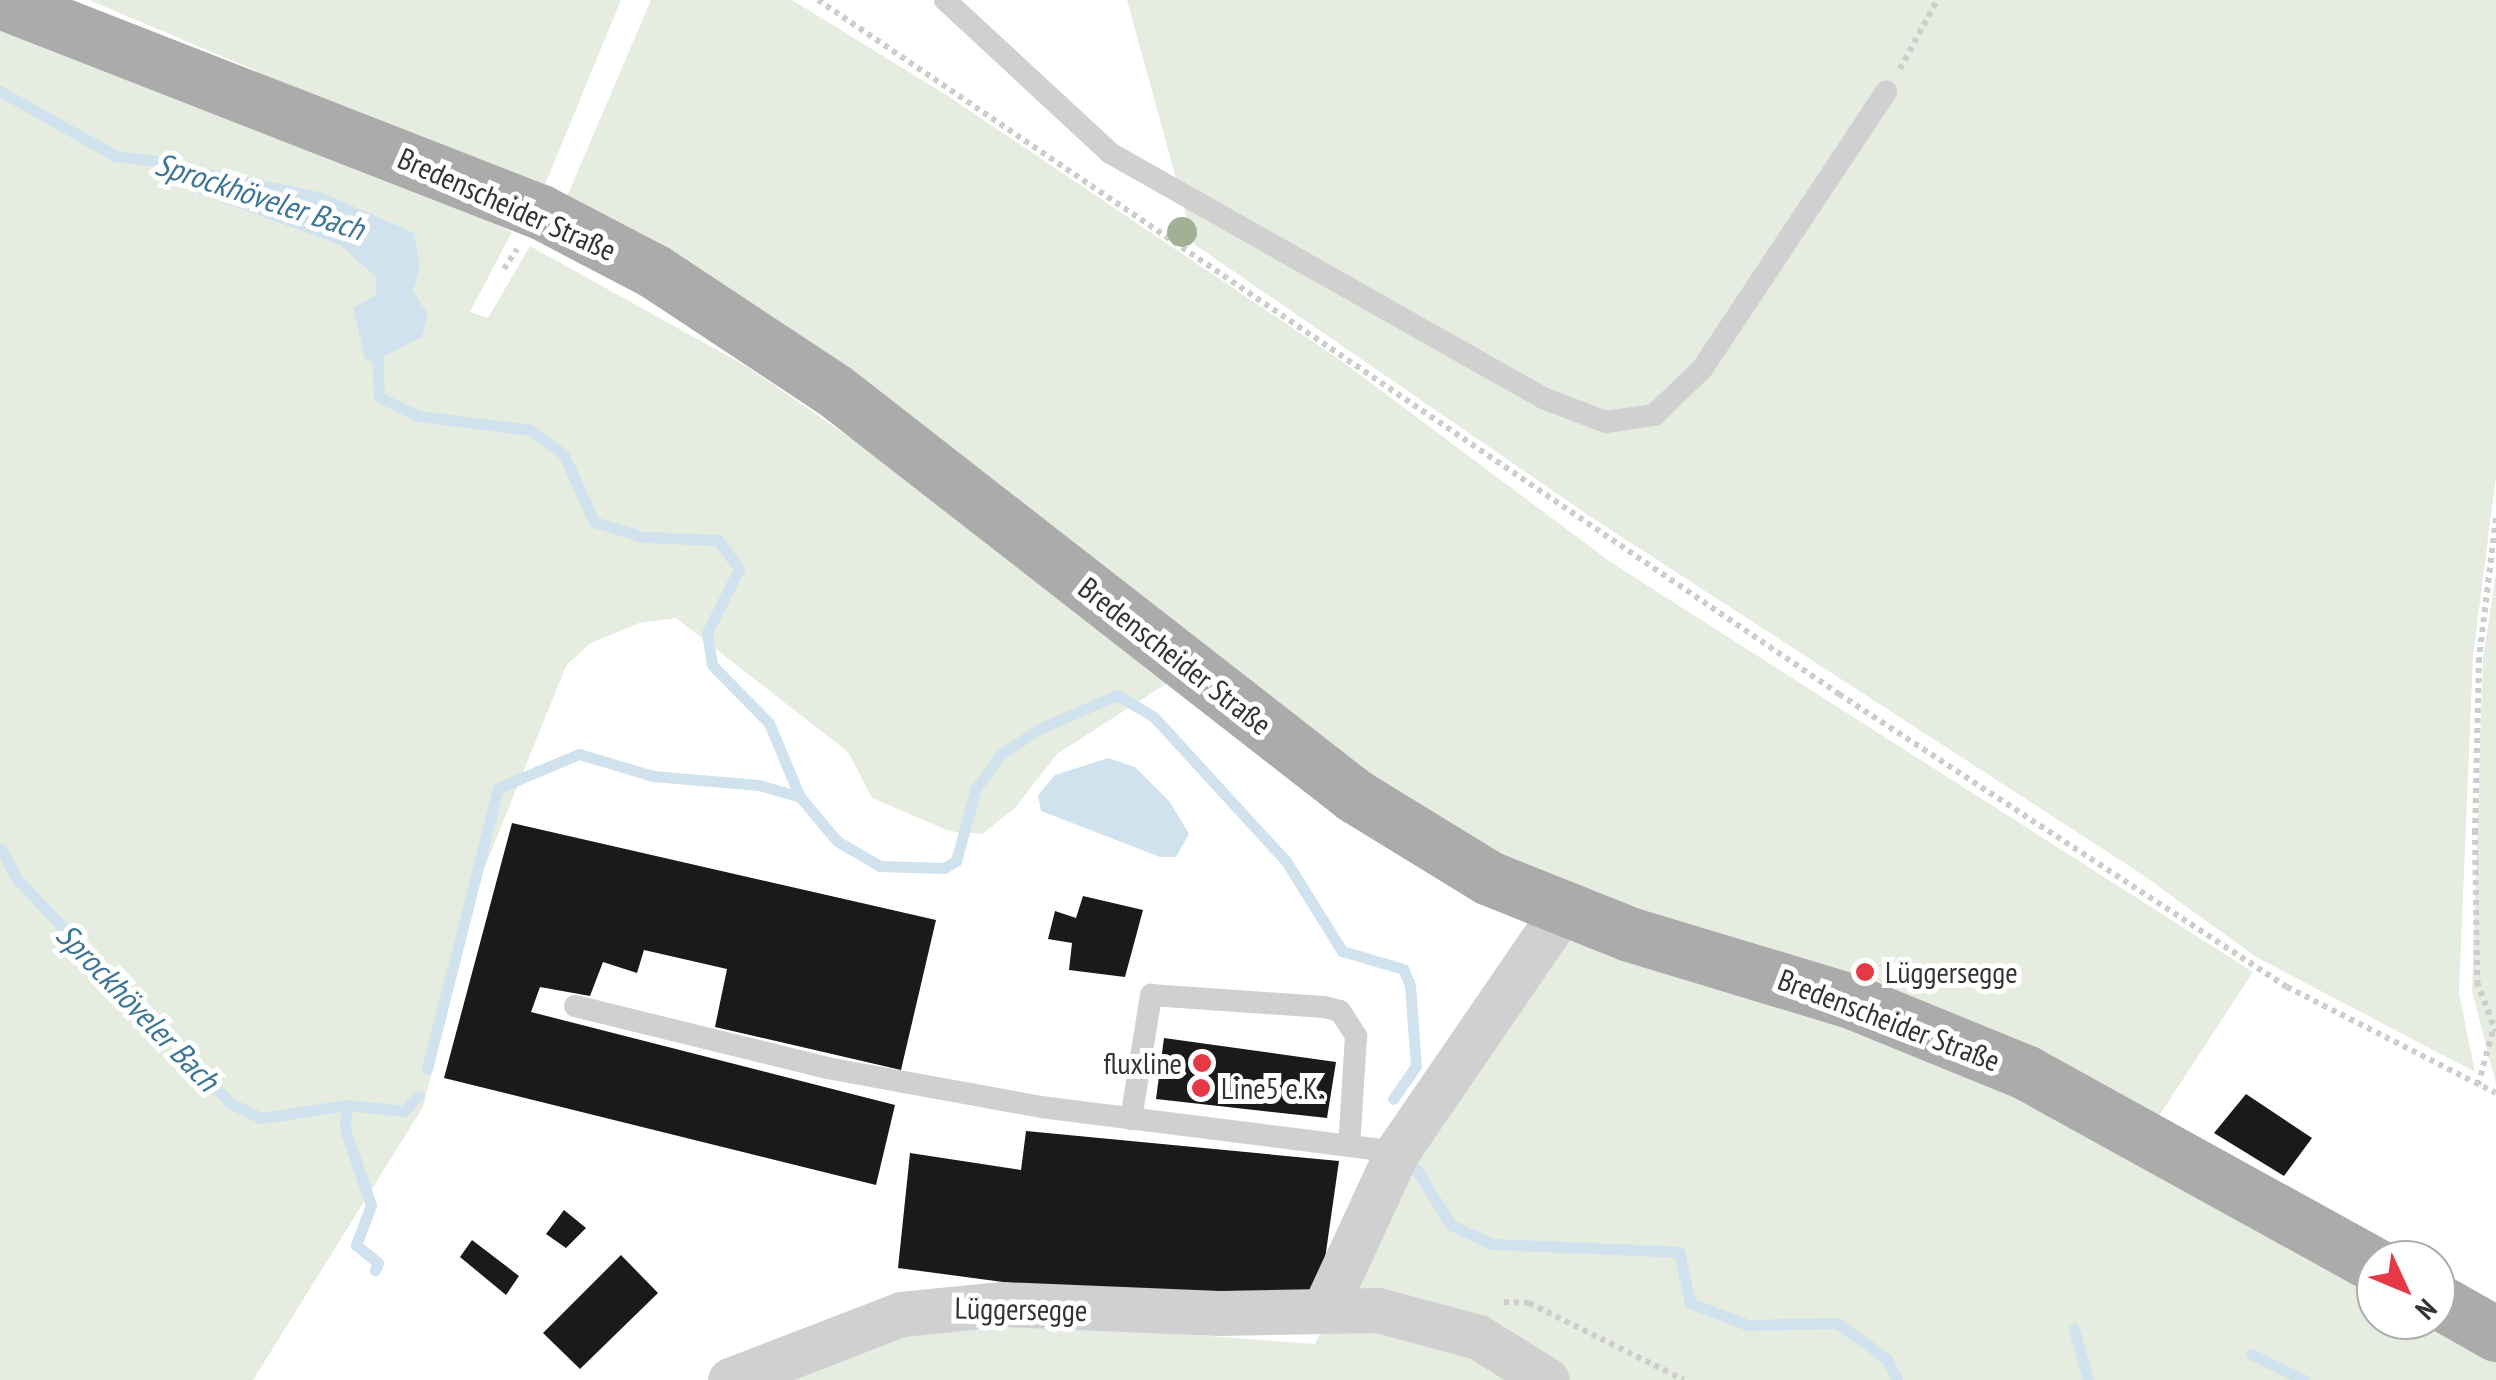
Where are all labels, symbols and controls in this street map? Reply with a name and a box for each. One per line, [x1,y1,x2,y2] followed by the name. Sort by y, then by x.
[393,140,621,268] street label: Bredenscheider Straße
[151,144,369,248] water label: Sprockhöveler Bach
[1072,570,1278,742] street label: Bredenscheider Straße
[49,916,227,1098] water label: Sprockhöveler Bach
[1885,954,2018,990] place label: Lüggersegge
[1773,961,2005,1079] street label: Bredenscheider Straße
[1854,961,1876,983] marker: Lüggersegge
[1103,1045,1182,1081] place label: fluxline
[1191,1052,1213,1074] marker: fluxline
[1221,1070,1323,1106] place label: Line5 e.K.
[1190,1077,1212,1099] marker: Line5 e.K.
[2356,1240,2456,1340] north arrow
[954,1290,1088,1328] street label: Lüggersegge
[2408,1292,2445,1328] text: N

